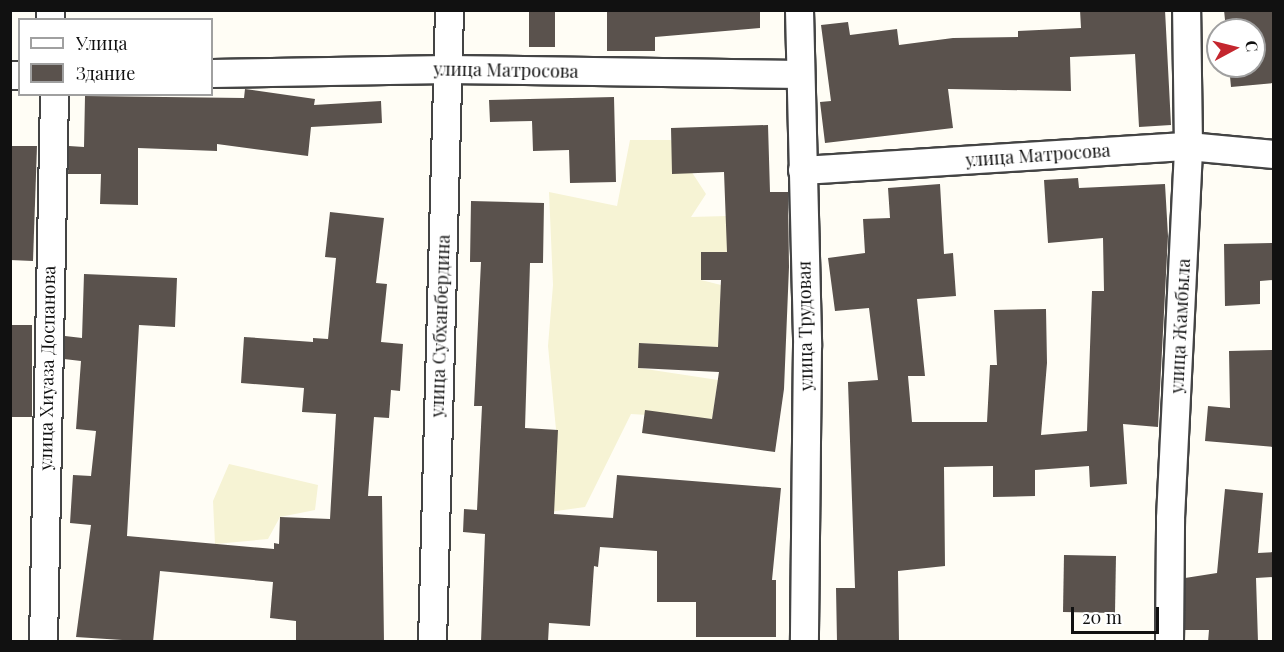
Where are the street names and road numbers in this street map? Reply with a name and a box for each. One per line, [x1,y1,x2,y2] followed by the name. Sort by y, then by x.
[433,58,579,82] street label: улица Матросова
[965,139,1111,171] street label: улица Матросова
[426,234,454,418] street label: улица Субханбердина
[1166,258,1194,394] street label: улица Жамбыла
[793,261,817,391] street label: улица Трудовая
[34,265,60,471] street label: улица Хиуаза Доспанова

